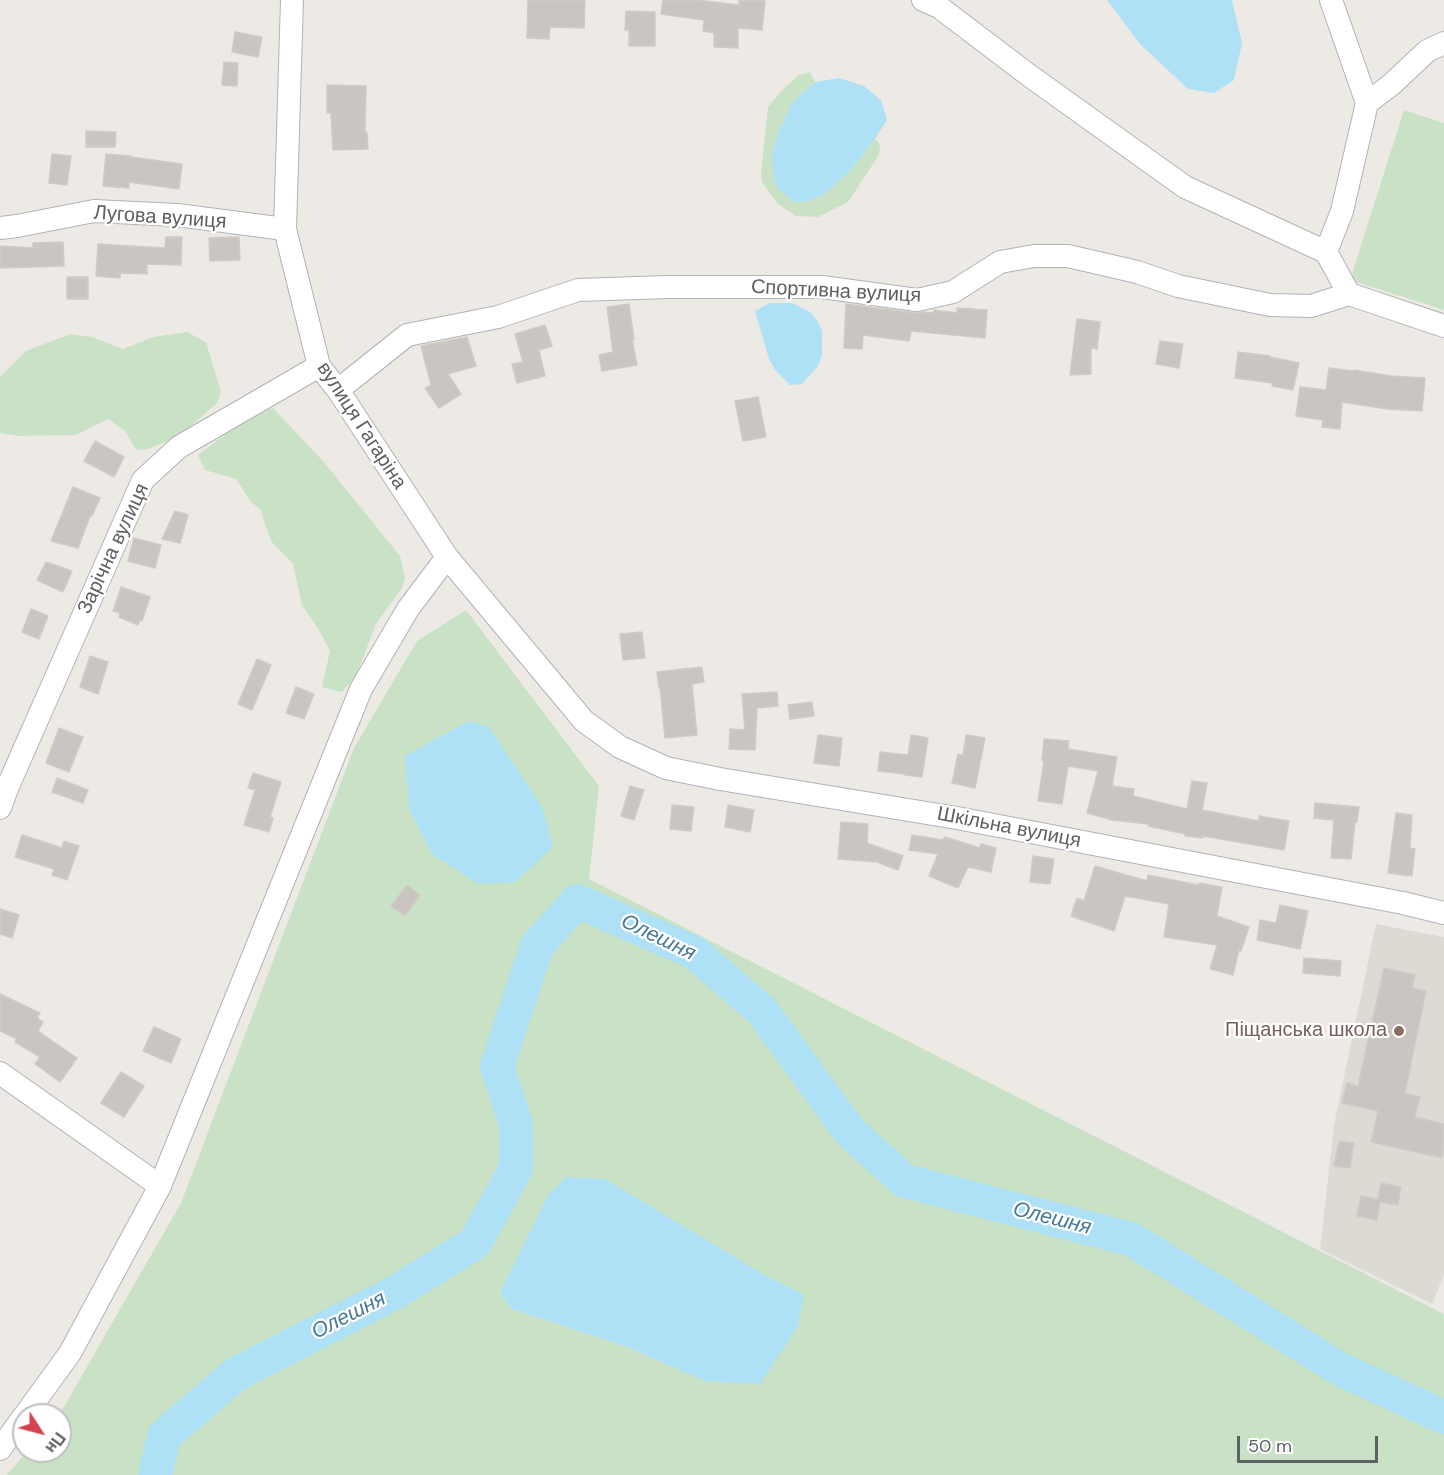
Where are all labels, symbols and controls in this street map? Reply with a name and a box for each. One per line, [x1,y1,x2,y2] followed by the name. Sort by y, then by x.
[93,201,227,235] street label: Лугова вулиця
[750,276,922,308] street label: Спортивна вулиця
[311,358,411,494] street label: вулиця Гагаріна
[73,480,155,618] street label: Зарічна вулиця
[935,802,1083,854] street label: Шкільна вулиця
[617,909,699,967] water label: Олешня
[1225,1019,1387,1043] place label: Піщанська школа
[1392,1024,1406,1038] marker: Піщанська школа
[1010,1197,1094,1241] water label: Олешня
[308,1287,390,1345] water label: Олешня
[12,1403,72,1463] north arrow
[1240,1424,1381,1462] scale bar
[41,1428,70,1457] text: Пн
[1248,1434,1292,1458] text: 50 m

